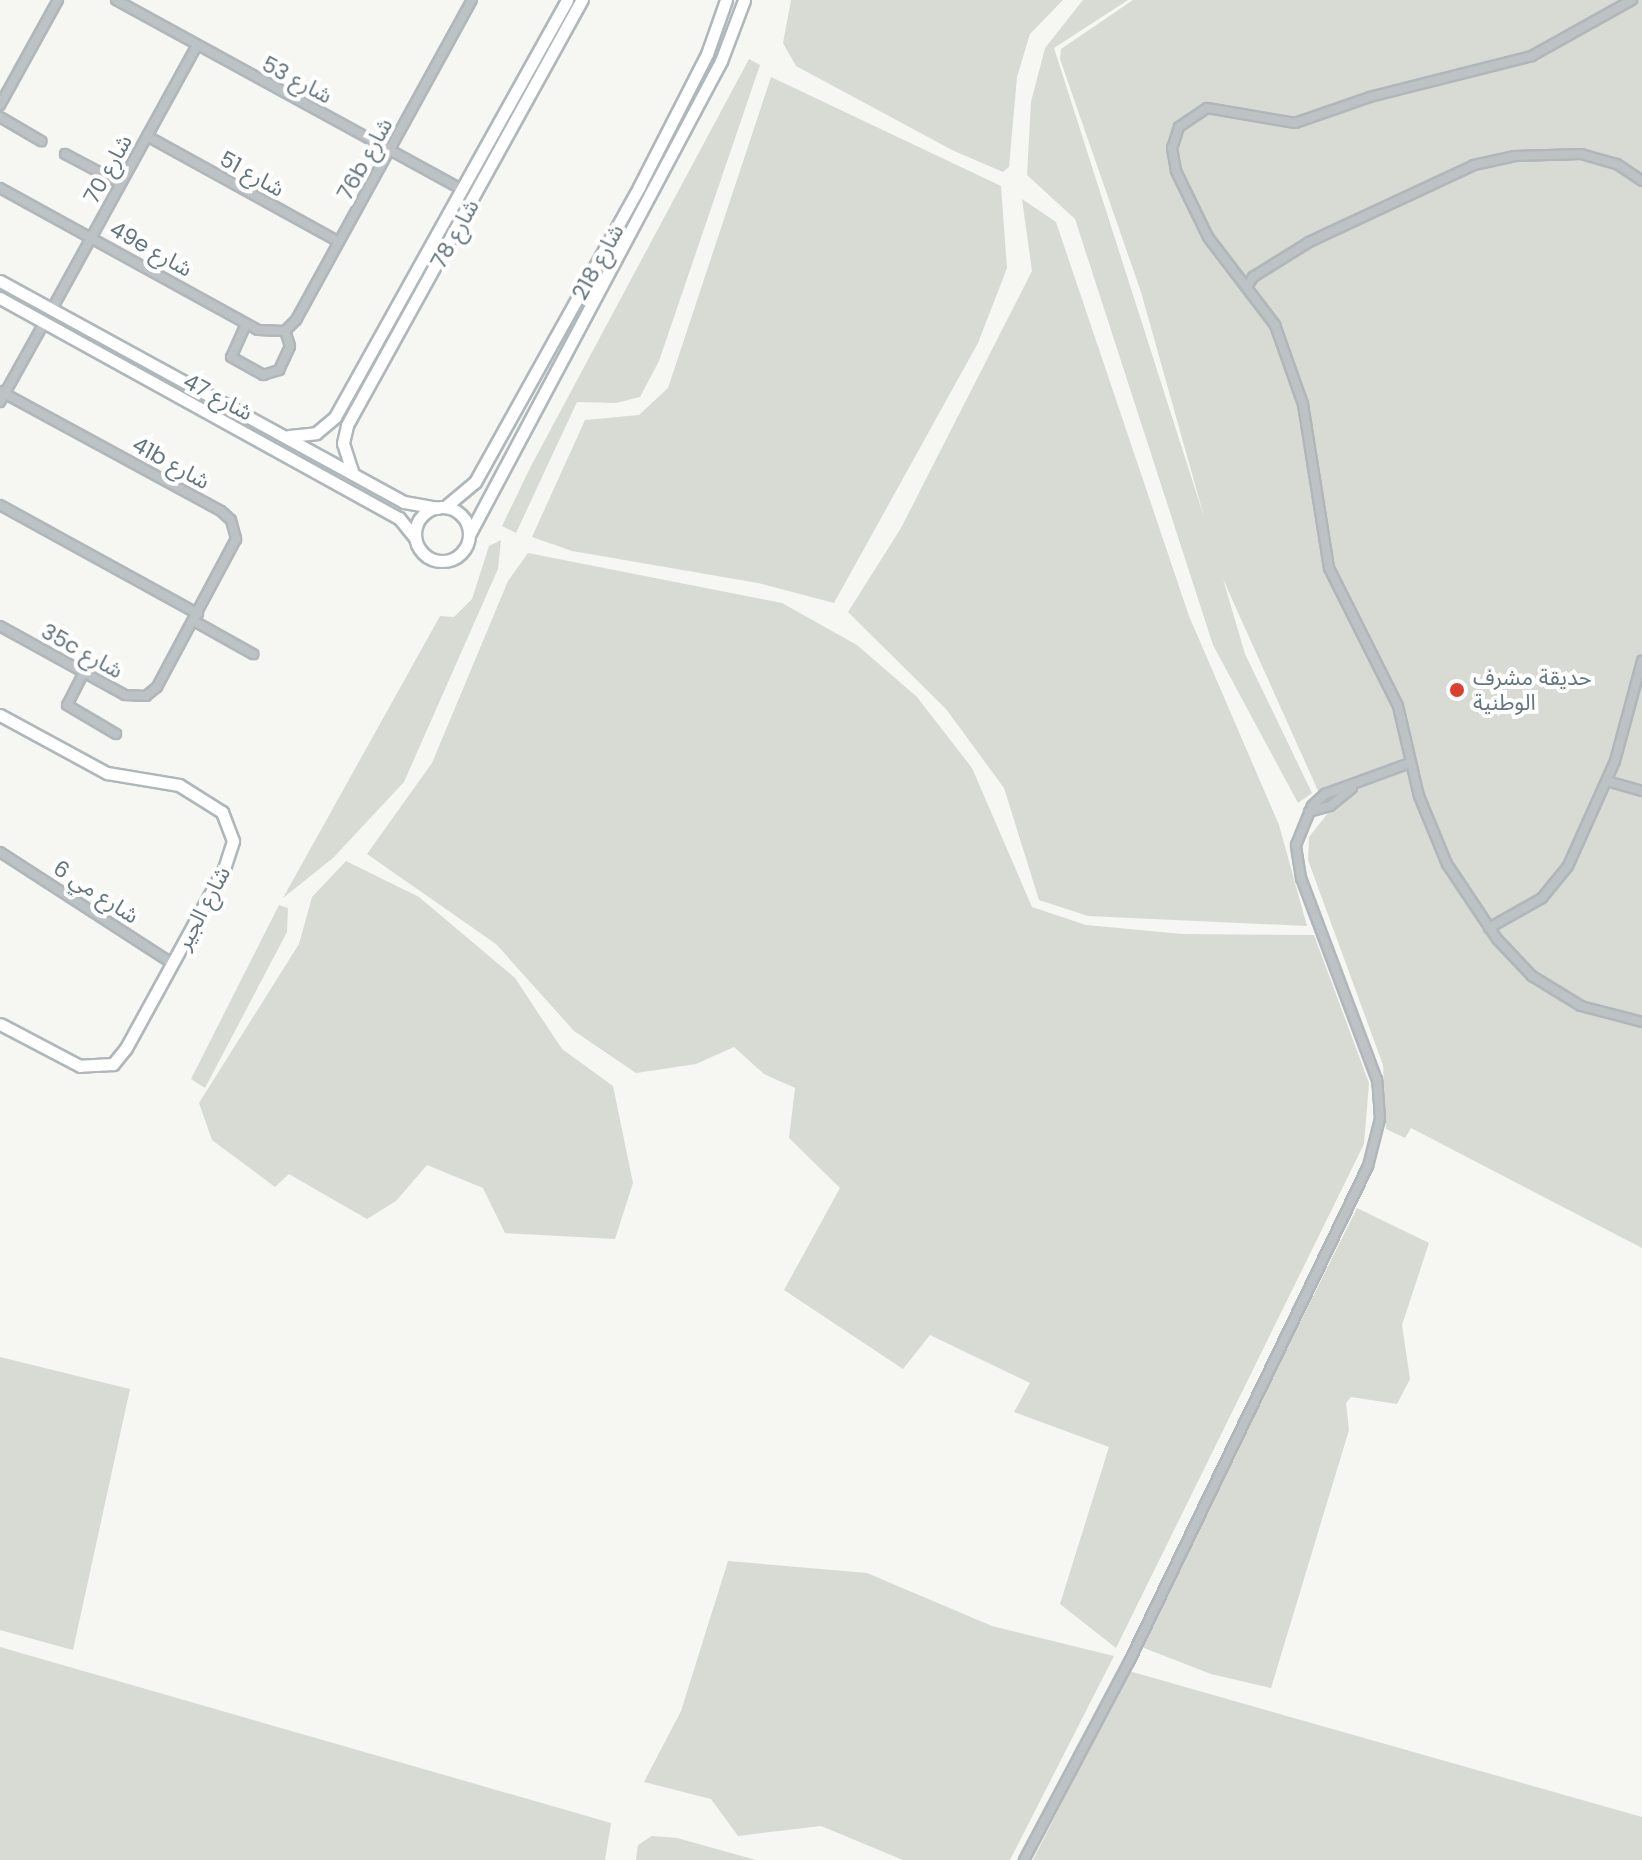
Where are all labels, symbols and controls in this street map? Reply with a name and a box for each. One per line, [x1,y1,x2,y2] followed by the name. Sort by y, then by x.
[257,51,337,109] street label: شارع 53
[332,113,398,205] street label: 76b شارع
[78,130,138,208] street label: شارع 70
[215,146,289,202] street label: شارع 51
[425,195,485,273] street label: شارع 78
[105,216,197,282] street label: 49e شارع
[566,220,630,304] street label: شارع 218
[179,368,257,426] street label: شارع 47
[128,431,214,495] street label: 41b شارع
[37,618,127,684] street label: 35c شارع
[1473,664,1592,716] place label: حديقة مشرف الوطنية
[1448,681,1466,699] marker: حديقة مشرف الوطنية
[48,855,144,929] street label: شارع مي 6
[170,862,236,954] street label: شارع الجير

